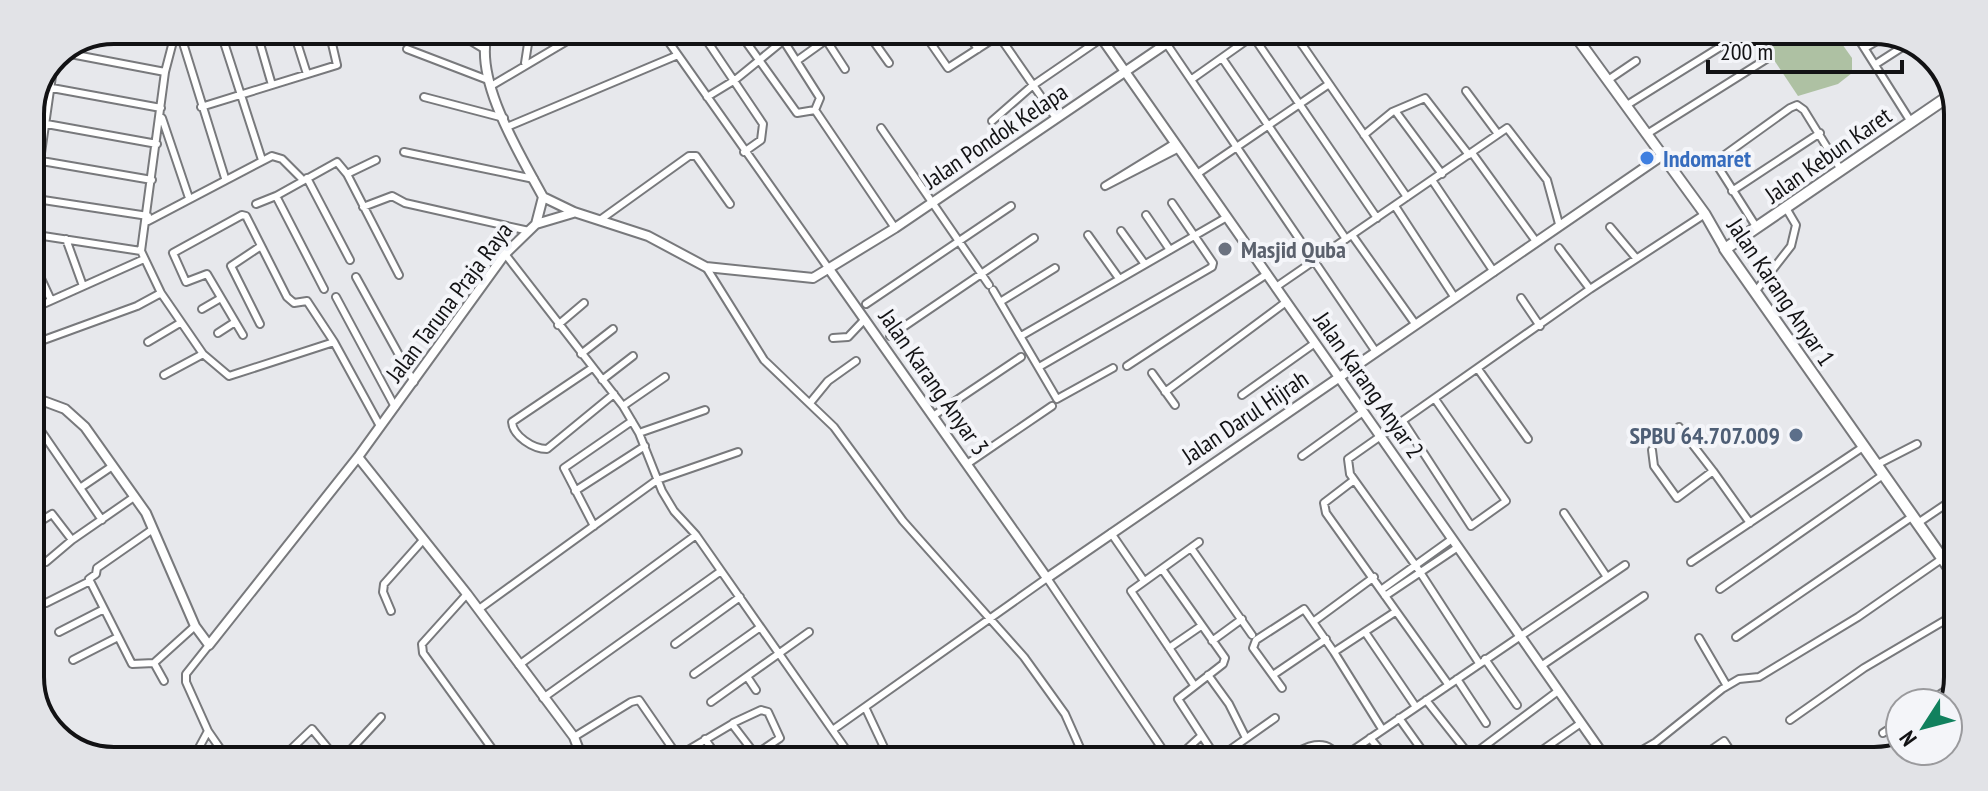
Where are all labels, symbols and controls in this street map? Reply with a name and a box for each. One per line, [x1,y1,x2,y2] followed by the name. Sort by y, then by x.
[1708,24,1902,74] scale bar
[1720,36,1773,67] text: 200 m
[916,76,1073,196] street label: Jalan Pondok Kelapa
[1758,100,1898,211] street label: Jalan Kebun Karet
[1663,143,1751,174] place label: Indomaret
[1638,149,1656,167] marker: Indomaret
[1720,211,1842,372] street label: Jalan Karang Anyar 1
[378,216,519,389] street label: Jalan Taruna Praja Raya
[1241,234,1346,265] place label: Masjid Quba
[1216,240,1234,258] marker: Masjid Quba
[872,302,996,461] street label: Jalan Karang Anyar 3
[1307,305,1431,464] street label: Jalan Karang Anyar 2
[1175,363,1314,471] street label: Jalan Darul Hijrah
[1629,420,1780,451] place label: SPBU 64.707.009
[1787,426,1805,444] marker: SPBU 64.707.009
[1884,687,1964,767] north arrow
[1893,726,1923,752] text: N

